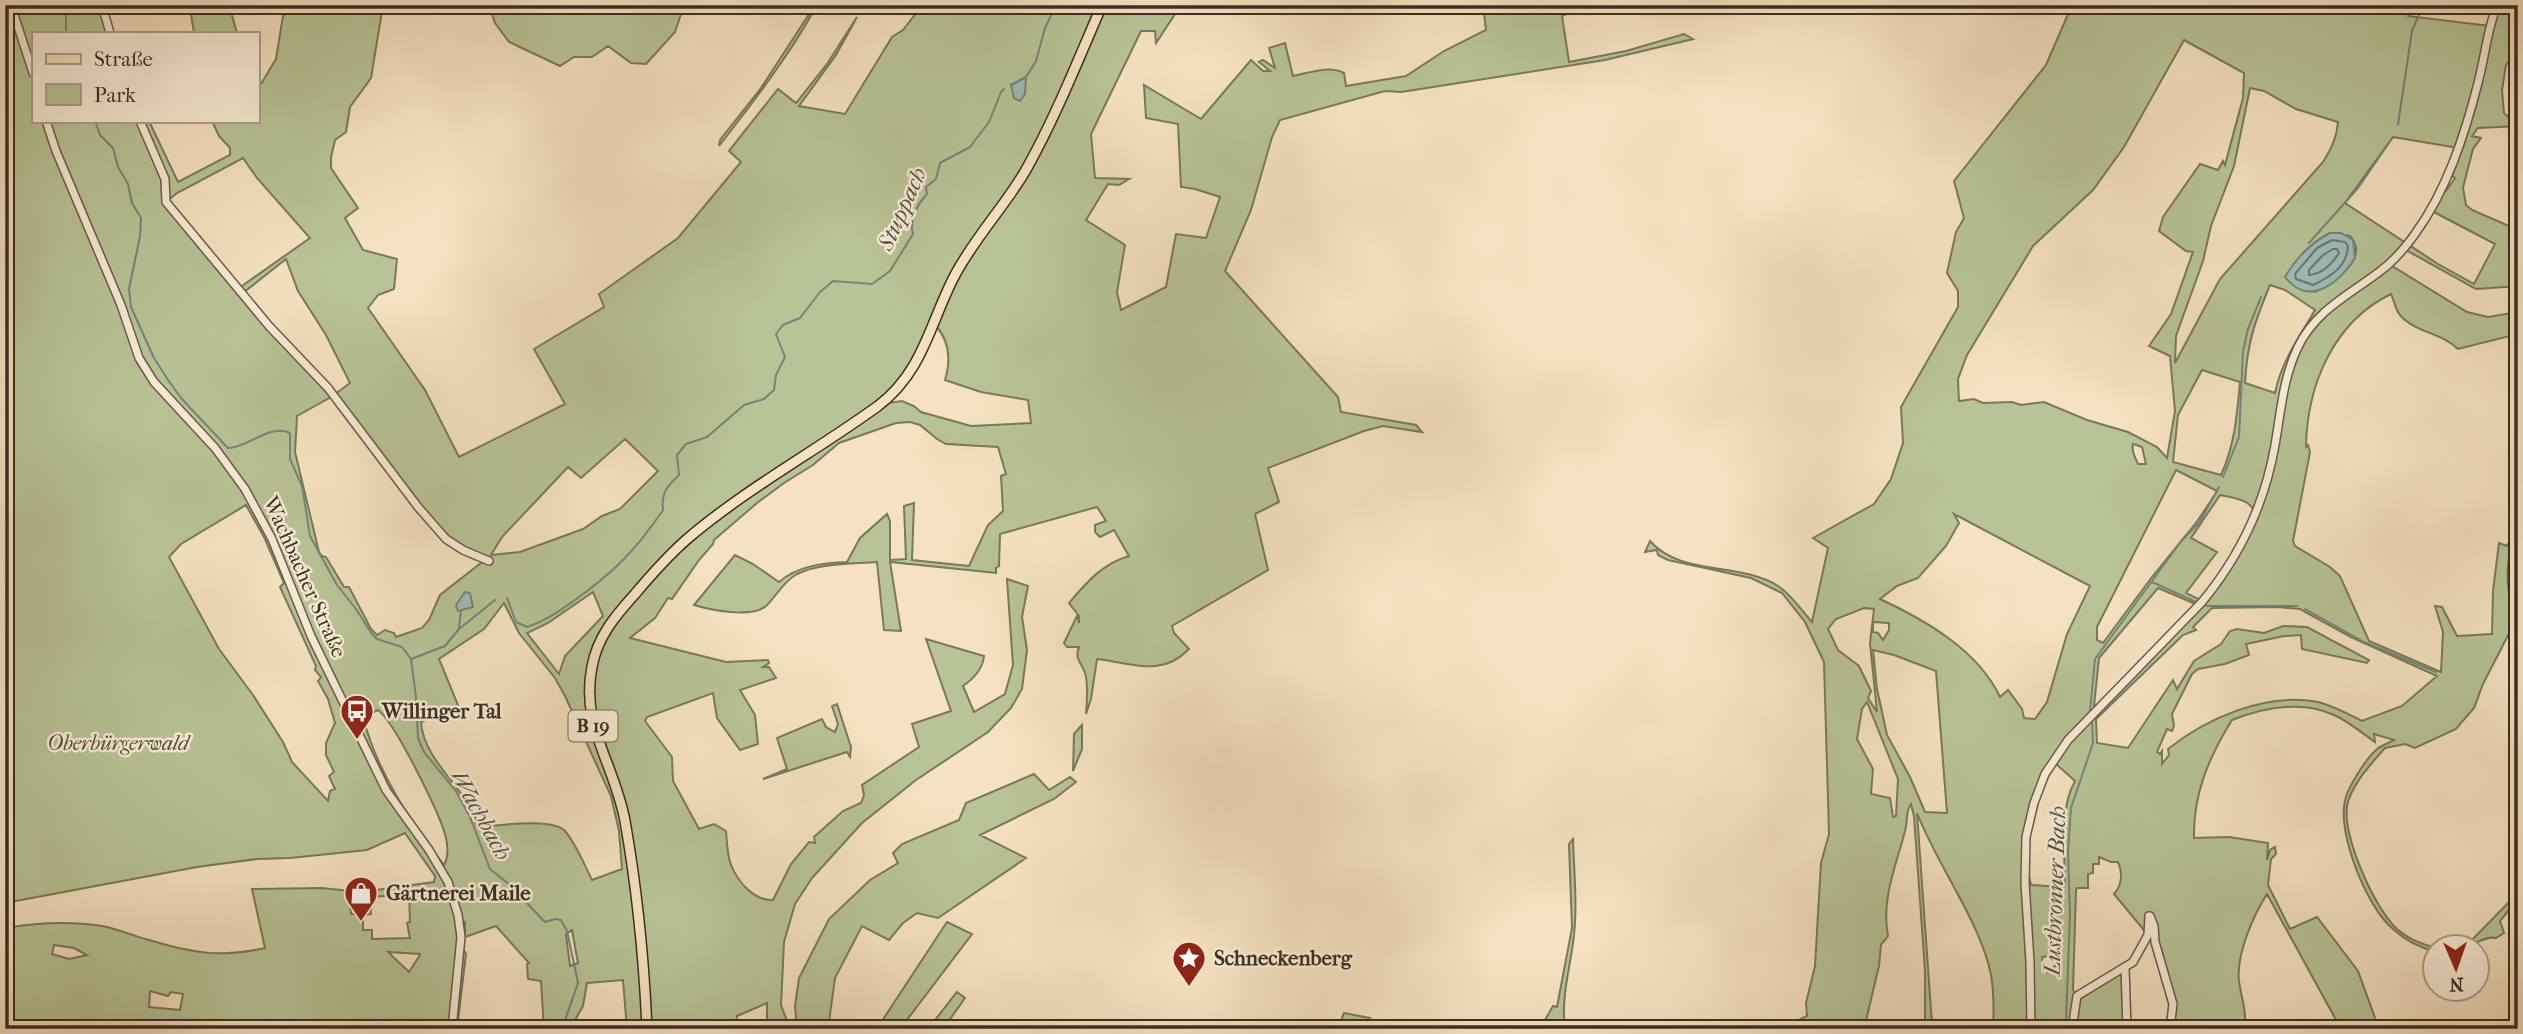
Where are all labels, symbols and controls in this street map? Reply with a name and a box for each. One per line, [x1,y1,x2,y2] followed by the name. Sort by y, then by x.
[32,32,259,122] legend
[94,47,153,71] text: Straße
[94,83,136,107] text: Park
[871,163,932,256] water label: Stuppach
[258,492,351,661] street label: Wachbacher Straße
[338,692,376,741] bus stop icon: Willinger Tal
[381,699,502,723] place label: Willinger Tal
[568,710,618,741] road number: B 19
[47,731,191,755] park label: Oberbürgerwald
[445,765,517,865] water label: Wachbach
[2038,806,2071,978] water label: Lustbronner Bach
[342,874,380,923] shop icon: Gärtnerei Maile
[386,881,531,905] place label: Gärtnerei Maile
[2422,932,2492,1002] north arrow
[1170,939,1208,988] place icon: Schneckenberg
[1214,946,1353,970] place label: Schneckenberg
[2448,973,2464,995] text: N

